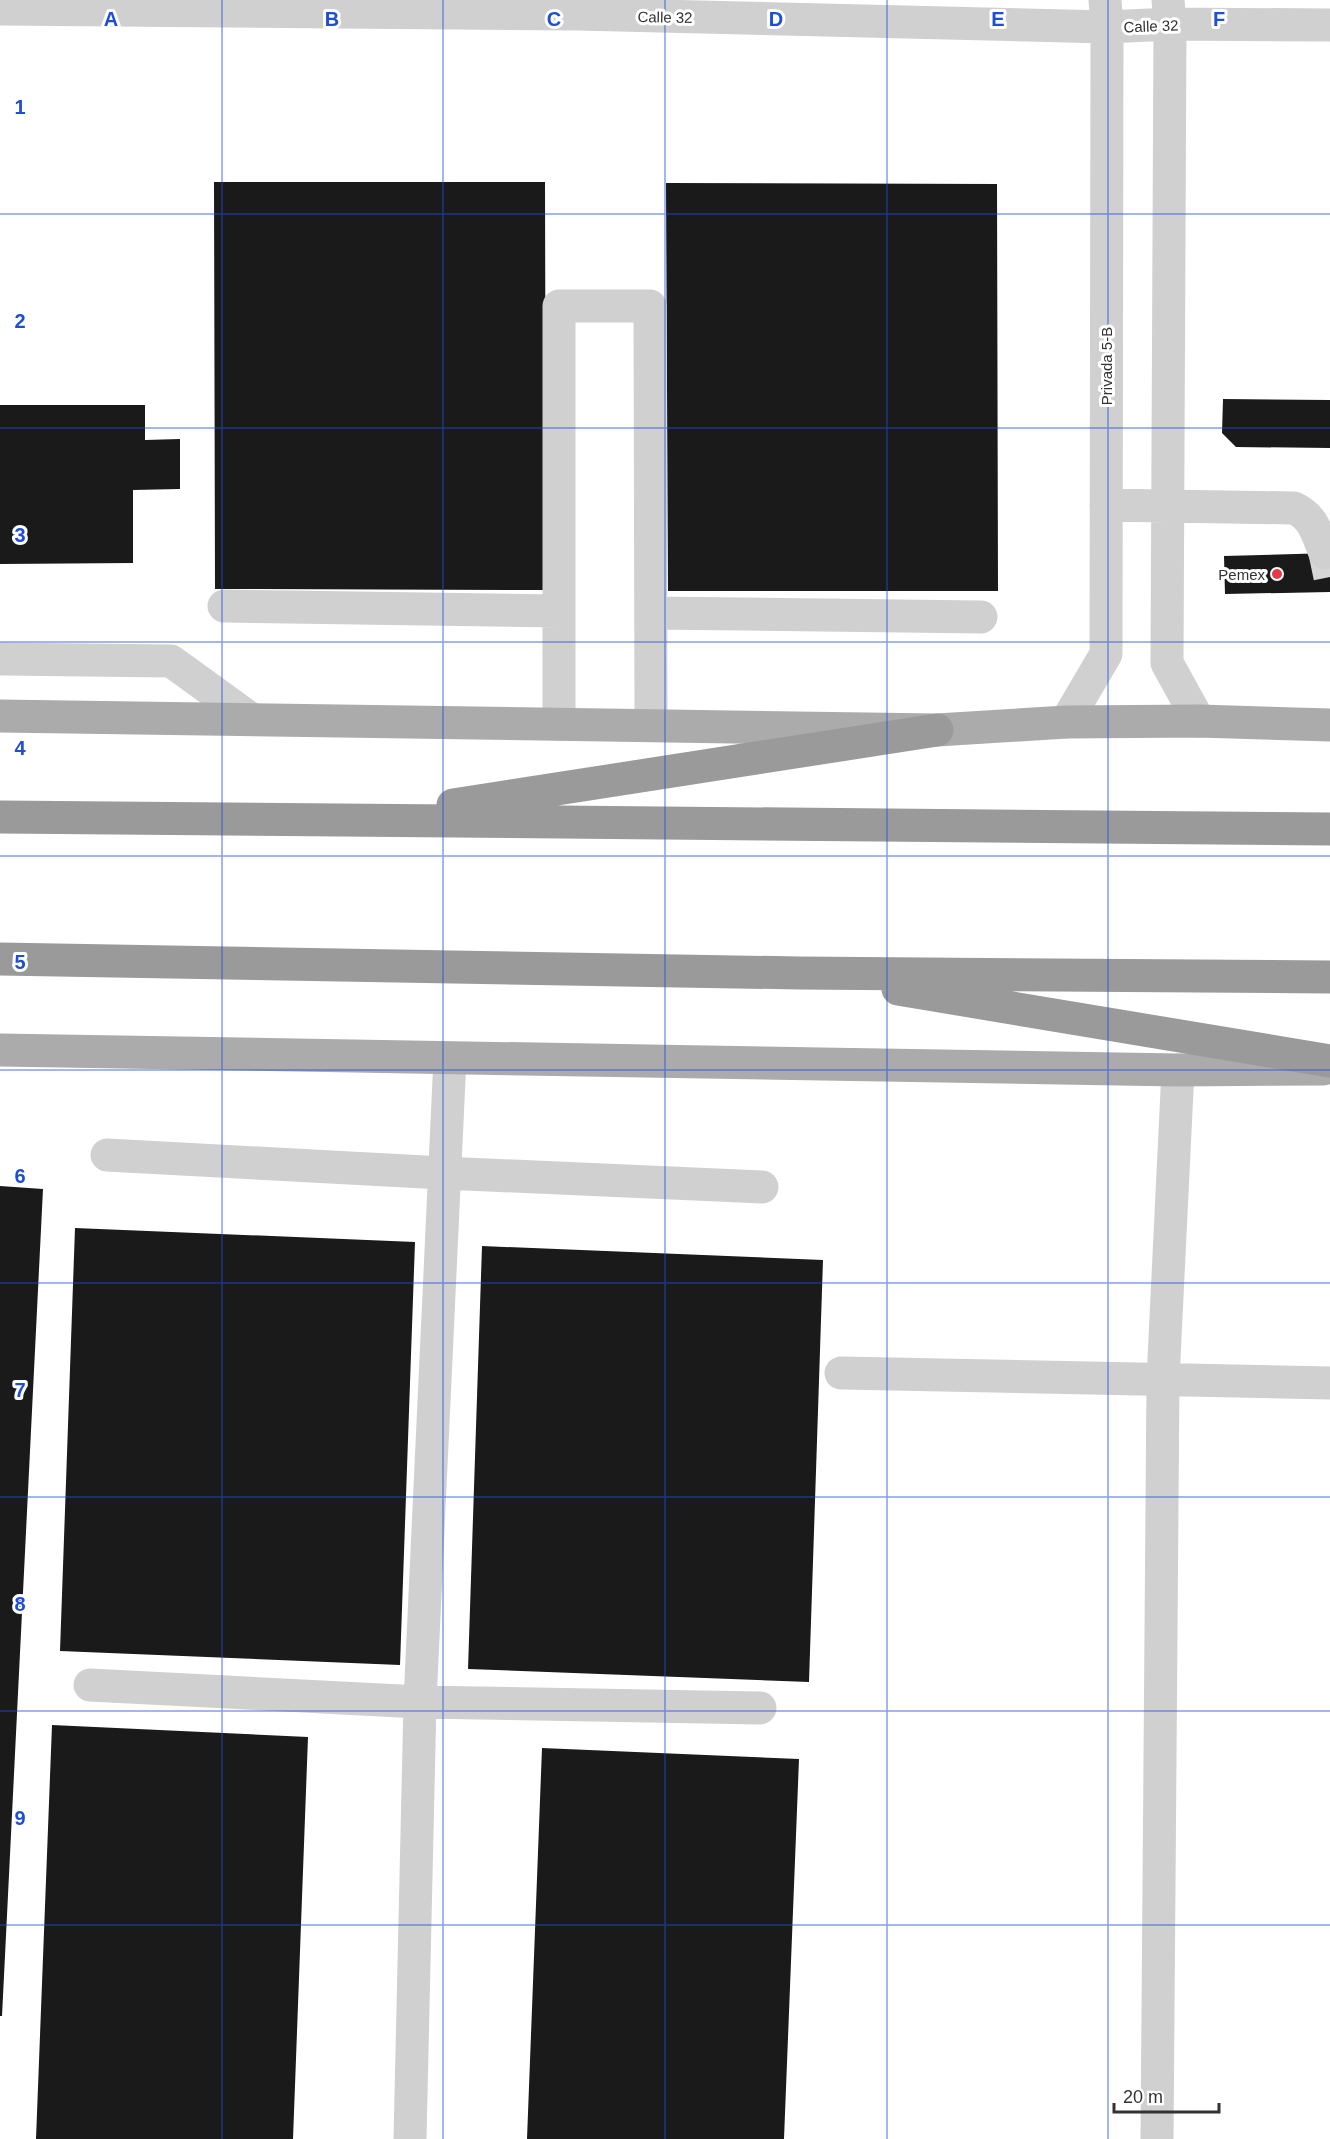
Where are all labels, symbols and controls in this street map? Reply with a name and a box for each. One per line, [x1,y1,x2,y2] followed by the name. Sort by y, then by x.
[104,8,118,30] text: A
[325,8,339,30] text: B
[547,8,561,30] text: C
[637,8,693,26] street label: Calle 32
[769,8,783,30] text: D
[991,8,1005,30] text: E
[1213,8,1225,30] text: F
[1123,17,1179,35] street label: Calle 32
[14,96,26,118] text: 1
[14,310,26,332] text: 2
[1098,327,1115,405] street label: Privada 5-B
[14,524,26,546] text: 3
[1218,566,1265,583] place label: Pemex
[1270,567,1284,581] marker: Pemex
[14,737,26,759] text: 4
[14,951,26,973] text: 5
[14,1165,26,1187] text: 6
[14,1379,26,1401] text: 7
[14,1593,26,1615] text: 8
[14,1807,26,1829] text: 9
[1114,2076,1219,2114] scale bar
[1123,2087,1163,2107] text: 20 m

